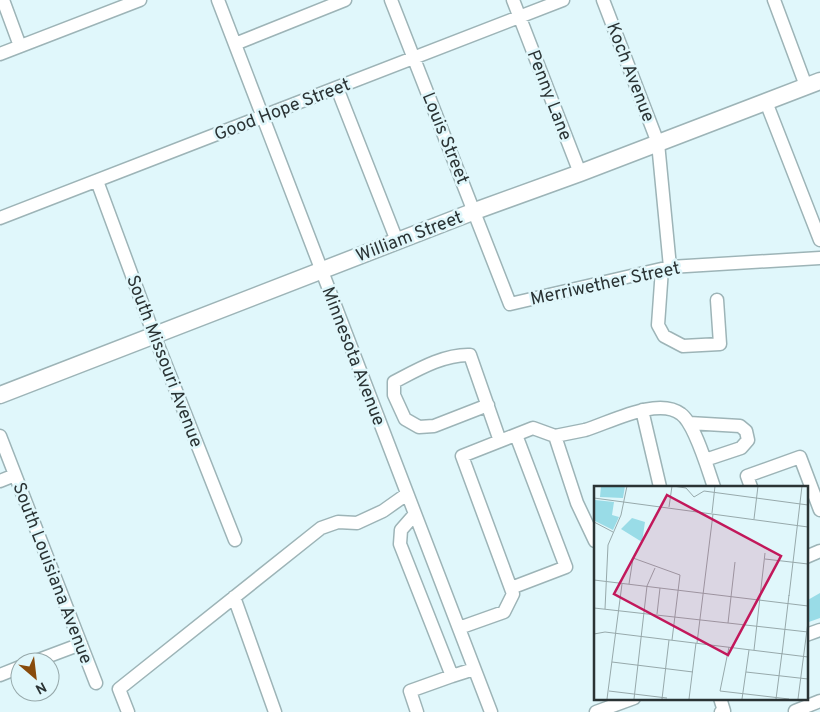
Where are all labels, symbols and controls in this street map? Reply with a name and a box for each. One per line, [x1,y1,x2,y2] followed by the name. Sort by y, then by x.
[600,20,659,125] street label: Koch Avenue
[521,47,576,144] street label: Penny Lane
[211,74,354,147] street label: Good Hope Street
[416,89,473,188] street label: Louis Street
[353,207,466,268] street label: William Street
[528,257,682,312] street label: Merriwether Street
[120,272,207,451] street label: South Missouri Avenue
[315,284,390,429] street label: Minnesota Avenue
[6,480,97,667] street label: South Louisiana Avenue
[594,486,808,700] inset map
[10,652,60,702] north arrow
[32,677,49,697] text: N

